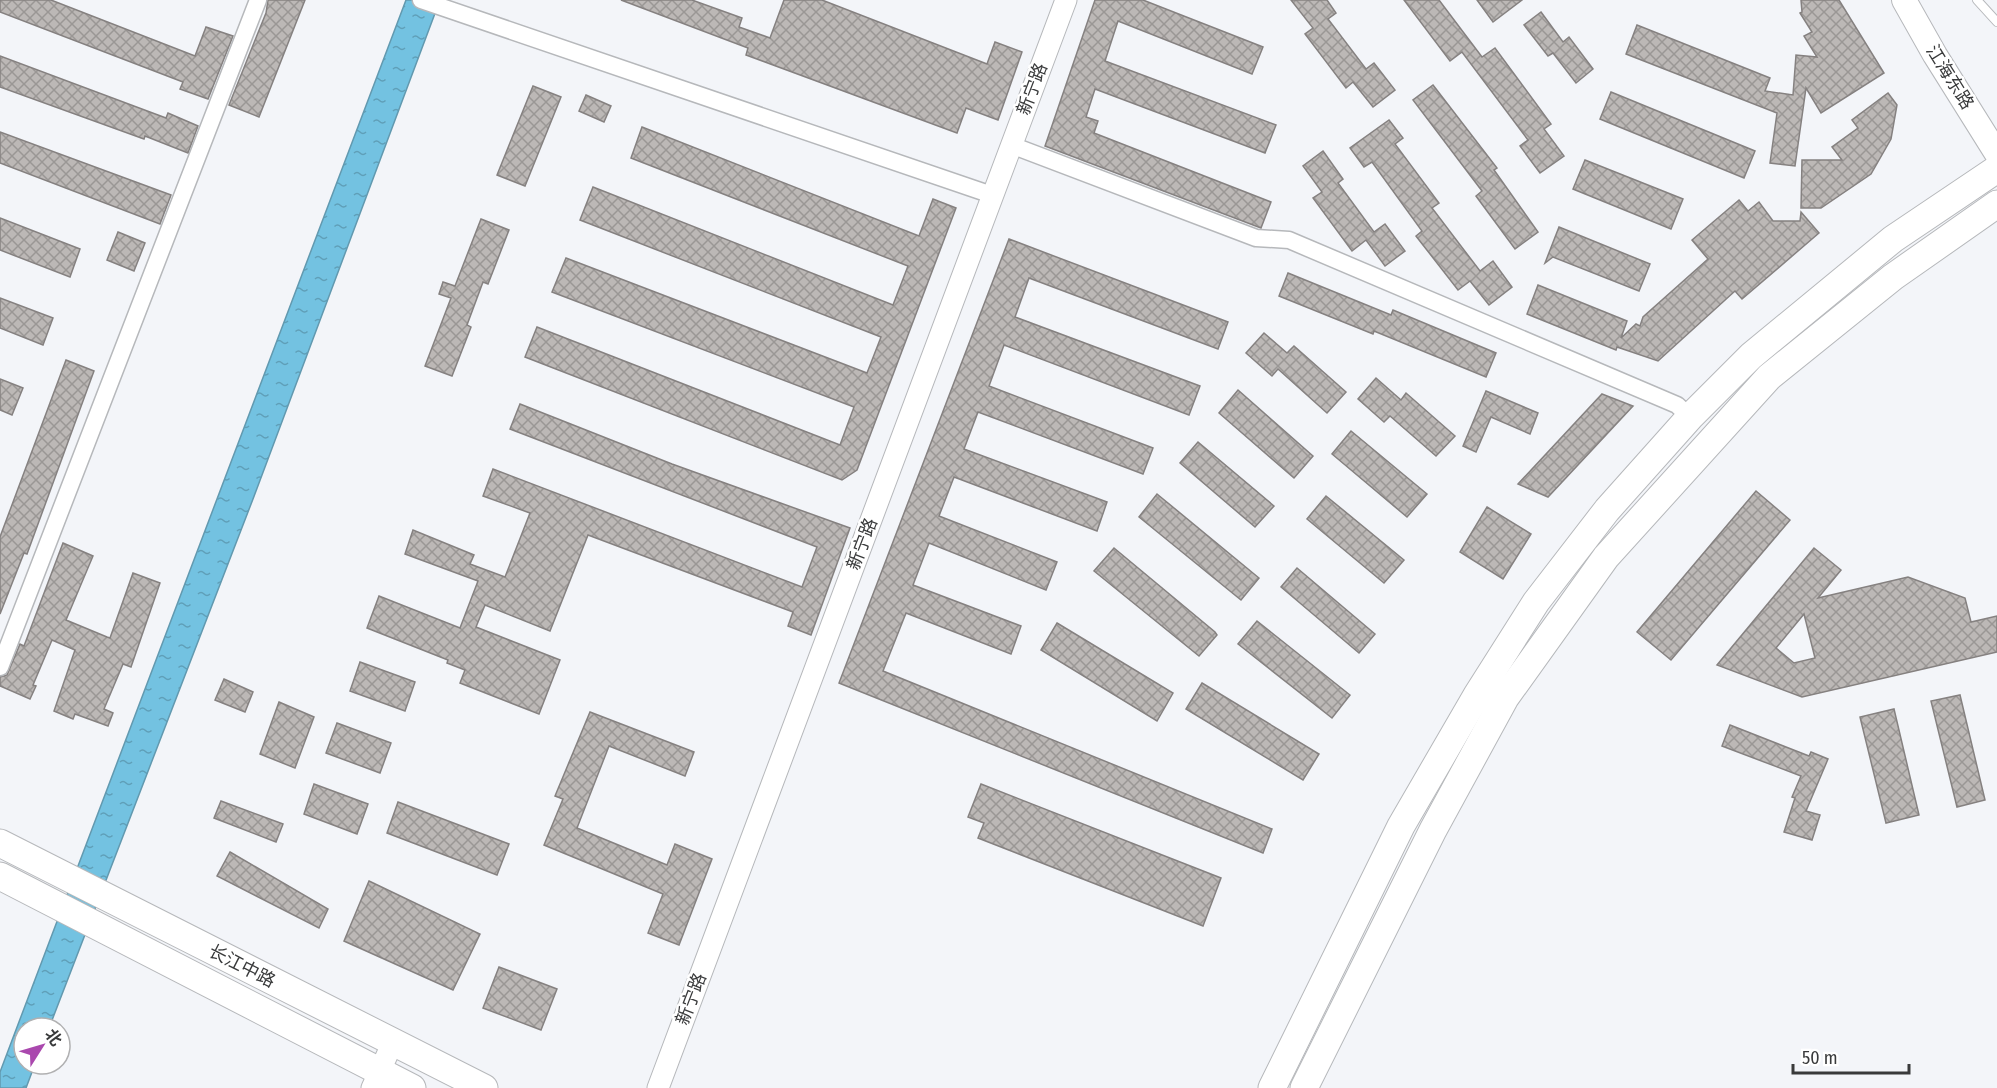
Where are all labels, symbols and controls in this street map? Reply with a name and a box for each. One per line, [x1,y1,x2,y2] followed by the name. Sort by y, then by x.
[1922,41,1978,113] street label: 江海东路
[1012,60,1052,118] street label: 新宁路
[842,515,882,573] street label: 新宁路
[205,940,279,992] street label: 长江中路
[671,970,711,1028] street label: 新宁路
[12,1016,72,1076] north arrow
[41,1025,66,1049] text: 北
[1793,1037,1908,1075] scale bar
[1802,1047,1838,1069] text: 50 m

